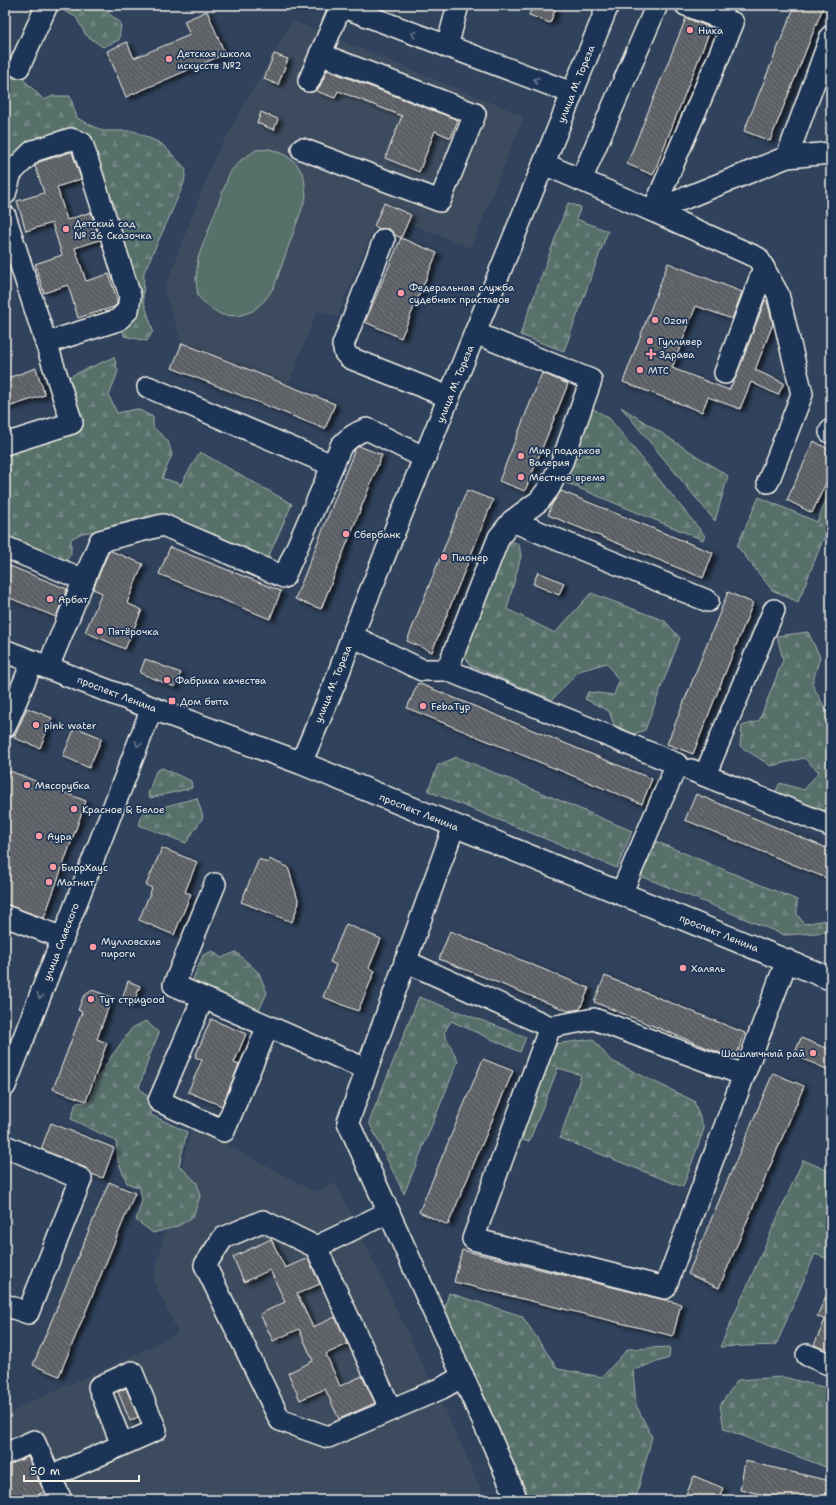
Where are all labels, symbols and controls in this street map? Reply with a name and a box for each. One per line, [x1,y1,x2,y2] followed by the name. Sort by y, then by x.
[698,24,724,37] place label: Ника
[685,25,695,35] marker: Ника
[410,31,417,39] one-way arrow
[554,43,598,125] street label: улица М. Тореза
[177,47,252,72] place label: Детская школа искусств №2
[164,54,174,64] marker: Детская школа искусств №2
[532,76,539,84] one-way arrow
[74,217,153,242] place label: Детский сад № 36 Сказочка
[61,224,71,234] marker: Детский сад № 36 Сказочка
[409,281,515,306] place label: Федеральная служба судебных приставов
[396,288,406,298] marker: Федеральная служба судебных приставов
[663,314,688,327] place label: Ozon
[650,315,660,325] marker: Ozon
[658,335,702,348] place label: Гулливер
[645,336,655,346] marker: Гулливер
[433,343,477,425] street label: улица М. Тореза
[659,348,695,361] place label: Здрава
[646,349,656,359] marker: Здрава
[648,364,669,377] place label: МТС
[635,365,645,375] marker: МТС
[529,444,600,469] place label: Мир подарков Валерия
[516,451,526,461] marker: Мир подарков Валерия
[529,471,605,484] place label: Местное время
[516,472,526,482] marker: Местное время
[354,528,401,541] place label: Сбербанк
[341,529,351,539] marker: Сбербанк
[452,551,488,564] place label: Пионер
[439,552,449,562] marker: Пионер
[58,593,89,606] place label: Арбат
[45,594,55,604] marker: Арбат
[108,625,159,638] place label: Пятёрочка
[95,626,105,636] marker: Пятёрочка
[311,643,355,725] street label: улица М. Тореза
[75,673,159,715] street label: проспект Ленина
[175,674,267,687] place label: Фабрика качества
[162,675,172,685] marker: Фабрика качества
[180,695,230,708] place label: Дом быта
[167,696,177,706] marker: Дом быта
[431,700,471,713] place label: FebaТур
[418,701,428,711] marker: FebaТур
[44,719,97,732] place label: pink water
[31,720,41,730] marker: pink water
[134,740,142,747] one-way arrow
[35,779,91,792] place label: Мясорубка
[22,780,32,790] marker: Мясорубка
[378,790,461,834] street label: проспект Ленина
[82,803,165,816] place label: Красное & Белое
[69,804,79,814] marker: Красное & Белое
[47,830,73,843] place label: Аура
[34,831,44,841] marker: Аура
[61,861,108,874] place label: БиррХаус
[48,862,58,872] marker: БиррХаус
[57,876,95,889] place label: Магнит
[44,877,54,887] marker: Магнит
[40,901,82,983] street label: улица Славского
[678,911,761,955] street label: проспект Ленина
[101,935,161,960] place label: Мулловские пироги
[88,942,98,952] marker: Мулловские пироги
[691,962,725,975] place label: Халяль
[678,963,688,973] marker: Халяль
[37,992,45,999] one-way arrow
[99,993,166,1006] place label: Тут стриgood
[86,994,96,1004] marker: Тут стриgood
[721,1047,805,1060] place label: Шашлычный рай
[808,1048,818,1058] marker: Шашлычный рай
[24,1457,139,1483] scale bar
[30,1463,60,1479] text: 50 m

